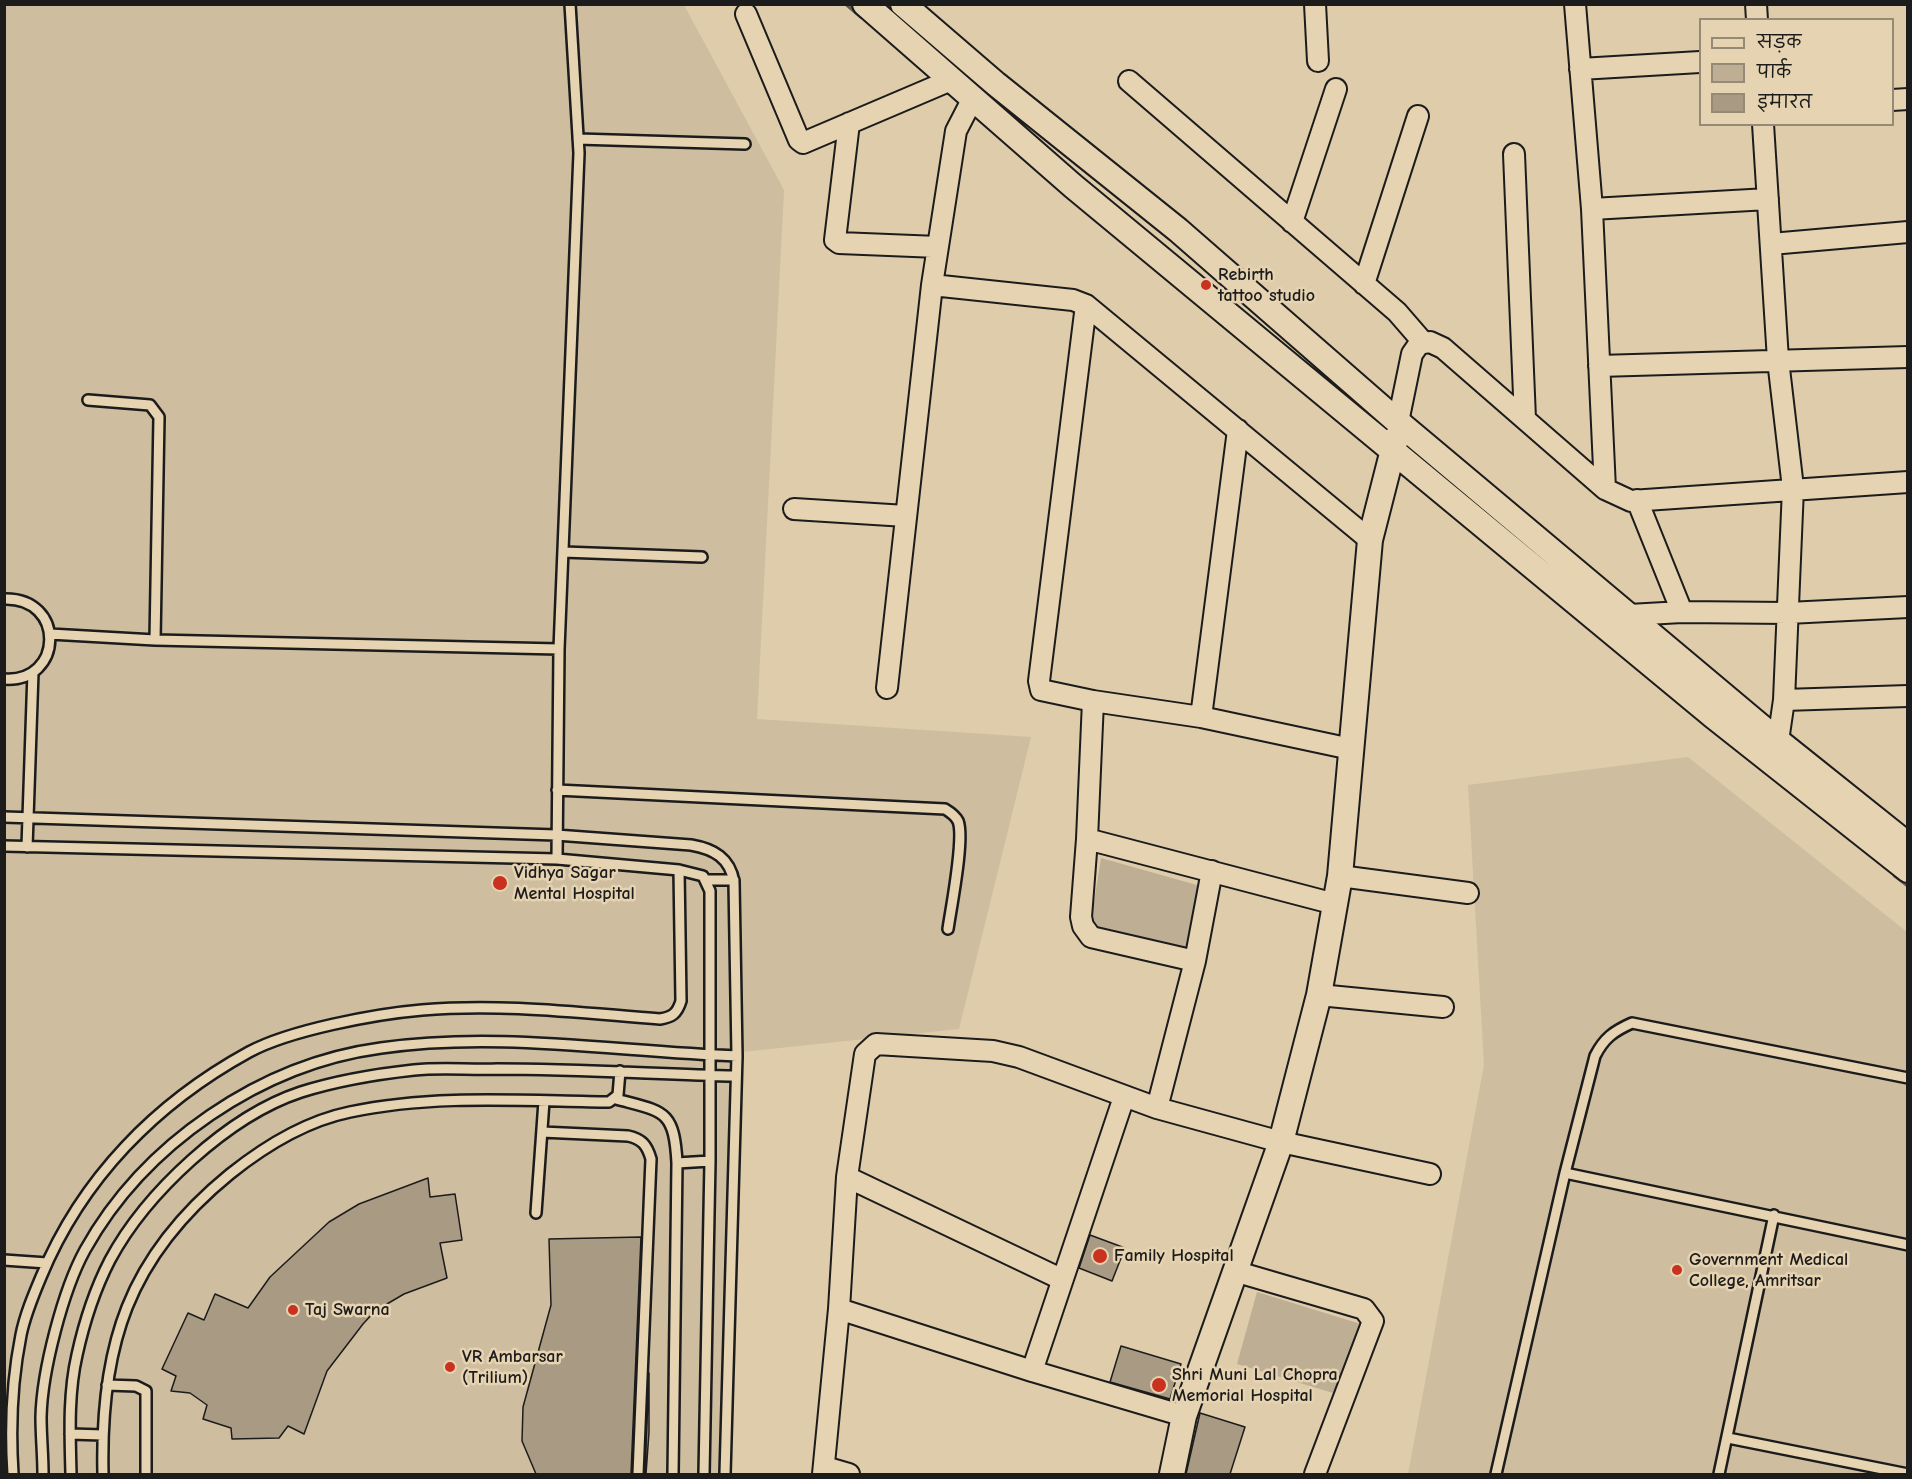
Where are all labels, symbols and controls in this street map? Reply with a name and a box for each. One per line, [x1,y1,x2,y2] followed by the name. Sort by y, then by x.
[1699,18,1894,126] legend
[1757,32,1801,53] text: सड़क
[1757,62,1791,83] text: पार्क
[1757,92,1812,113] text: इमारत
[1218,264,1315,306] place label: Rebirth tattoo studio
[1199,278,1213,292] marker: Rebirth tattoo studio
[514,862,635,904] place label: Vidhya Sagar Mental Hospital
[491,874,509,892] marker: Vidhya Sagar Mental Hospital
[1114,1245,1234,1267] place label: Family Hospital
[1091,1247,1109,1265] marker: Family Hospital
[1689,1249,1848,1292] place label: Government Medical College, Amritsar
[1670,1263,1684,1277] marker: Government Medical College, Amritsar
[305,1299,390,1321] place label: Taj Swarna
[286,1303,300,1317] marker: Taj Swarna
[462,1346,563,1388] place label: VR Ambarsar (Trilium)
[443,1360,457,1374] marker: VR Ambarsar (Trilium)
[1172,1364,1338,1406] place label: Shri Muni Lal Chopra Memorial Hospital
[1150,1376,1168,1394] marker: Shri Muni Lal Chopra Memorial Hospital

